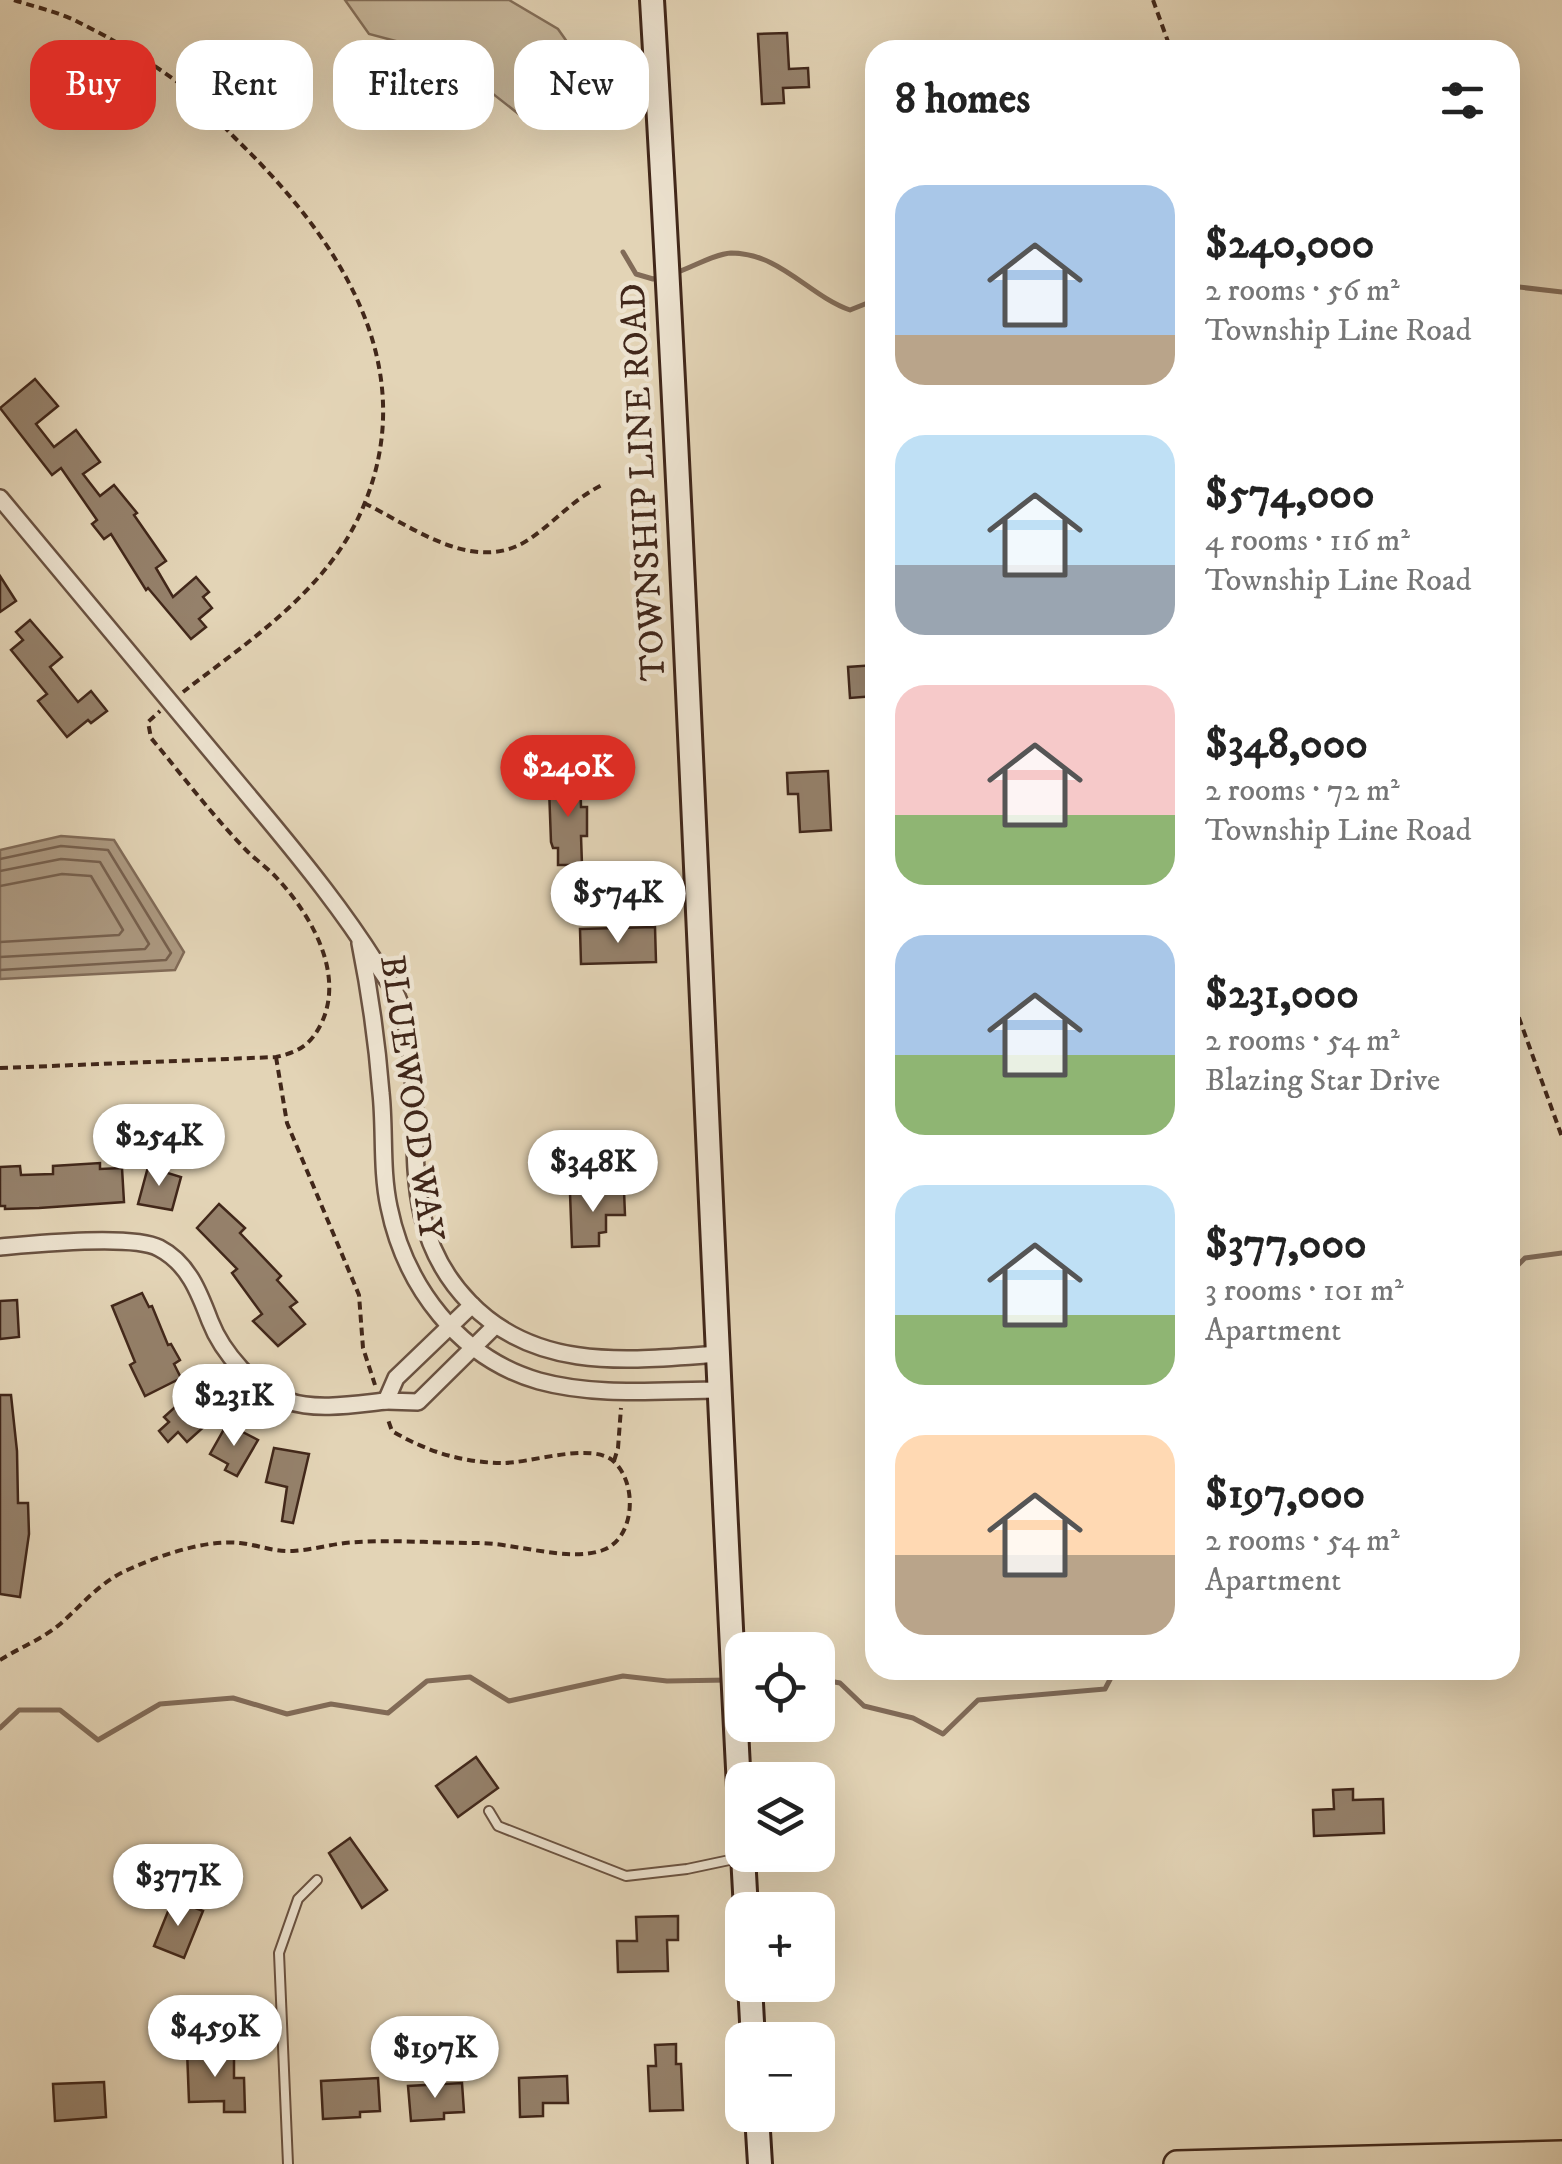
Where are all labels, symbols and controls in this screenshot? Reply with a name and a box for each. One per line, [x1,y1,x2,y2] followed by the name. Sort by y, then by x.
[30,40,156,130] chip: Buy
[176,40,313,130] chip: Rent
[333,40,494,130] chip: Filters
[514,40,649,130] chip: New
[1435,73,1490,128] icon: filters
[895,74,1030,126] text: 8 homes
[1205,219,1374,271] text: $240,000
[975,225,1095,345] icon: home
[1205,271,1400,311] text: 2 rooms · 56 m²
[612,282,676,682] street label: TOWNSHIP LINE ROAD
[1205,311,1471,351] text: Township Line Road
[1205,469,1375,521] text: $574,000
[975,475,1095,595] icon: home
[1205,521,1410,561] text: 4 rooms · 116 m²
[1205,561,1471,601] text: Township Line Road
[1205,719,1368,771] text: $348,000
[975,725,1095,845] icon: home
[498,735,638,820] pin: $240K
[522,747,614,787] text: $240K
[1205,771,1400,811] text: 2 rooms · 72 m²
[1205,811,1471,851] text: Township Line Road
[548,861,688,946] pin: $574K
[573,873,663,913] text: $574K
[369,952,453,1244] street label: BLUEWOOD WAY
[1205,969,1359,1021] text: $231,000
[975,975,1095,1095] icon: home
[1205,1021,1400,1061] text: 2 rooms · 54 m²
[1205,1061,1440,1101] text: Blazing Star Drive
[89,1104,229,1189] pin: $254K
[115,1116,203,1156] text: $254K
[523,1130,663,1215] pin: $348K
[550,1142,636,1182] text: $348K
[1205,1219,1367,1271] text: $377,000
[975,1225,1095,1345] icon: home
[1205,1271,1404,1311] text: 3 rooms · 101 m²
[1205,1311,1341,1351] text: Apartment
[164,1364,304,1449] pin: $231K
[194,1376,274,1416] text: $231K
[1205,1469,1365,1521] text: $197,000
[975,1475,1095,1595] icon: home
[1205,1521,1400,1561] text: 2 rooms · 54 m²
[1205,1561,1341,1601] text: Apartment
[725,1632,835,2132] map controls
[725,1632,835,1742] button: locate
[725,1762,835,1872] button: layers
[108,1844,248,1929] pin: $377K
[135,1856,221,1896] text: $377K
[725,1892,835,2002] button: +
[145,1995,285,2080] pin: $459K
[170,2007,260,2047] text: $459K
[365,2016,505,2101] pin: $197K
[725,2022,835,2132] button: −
[393,2028,477,2068] text: $197K

